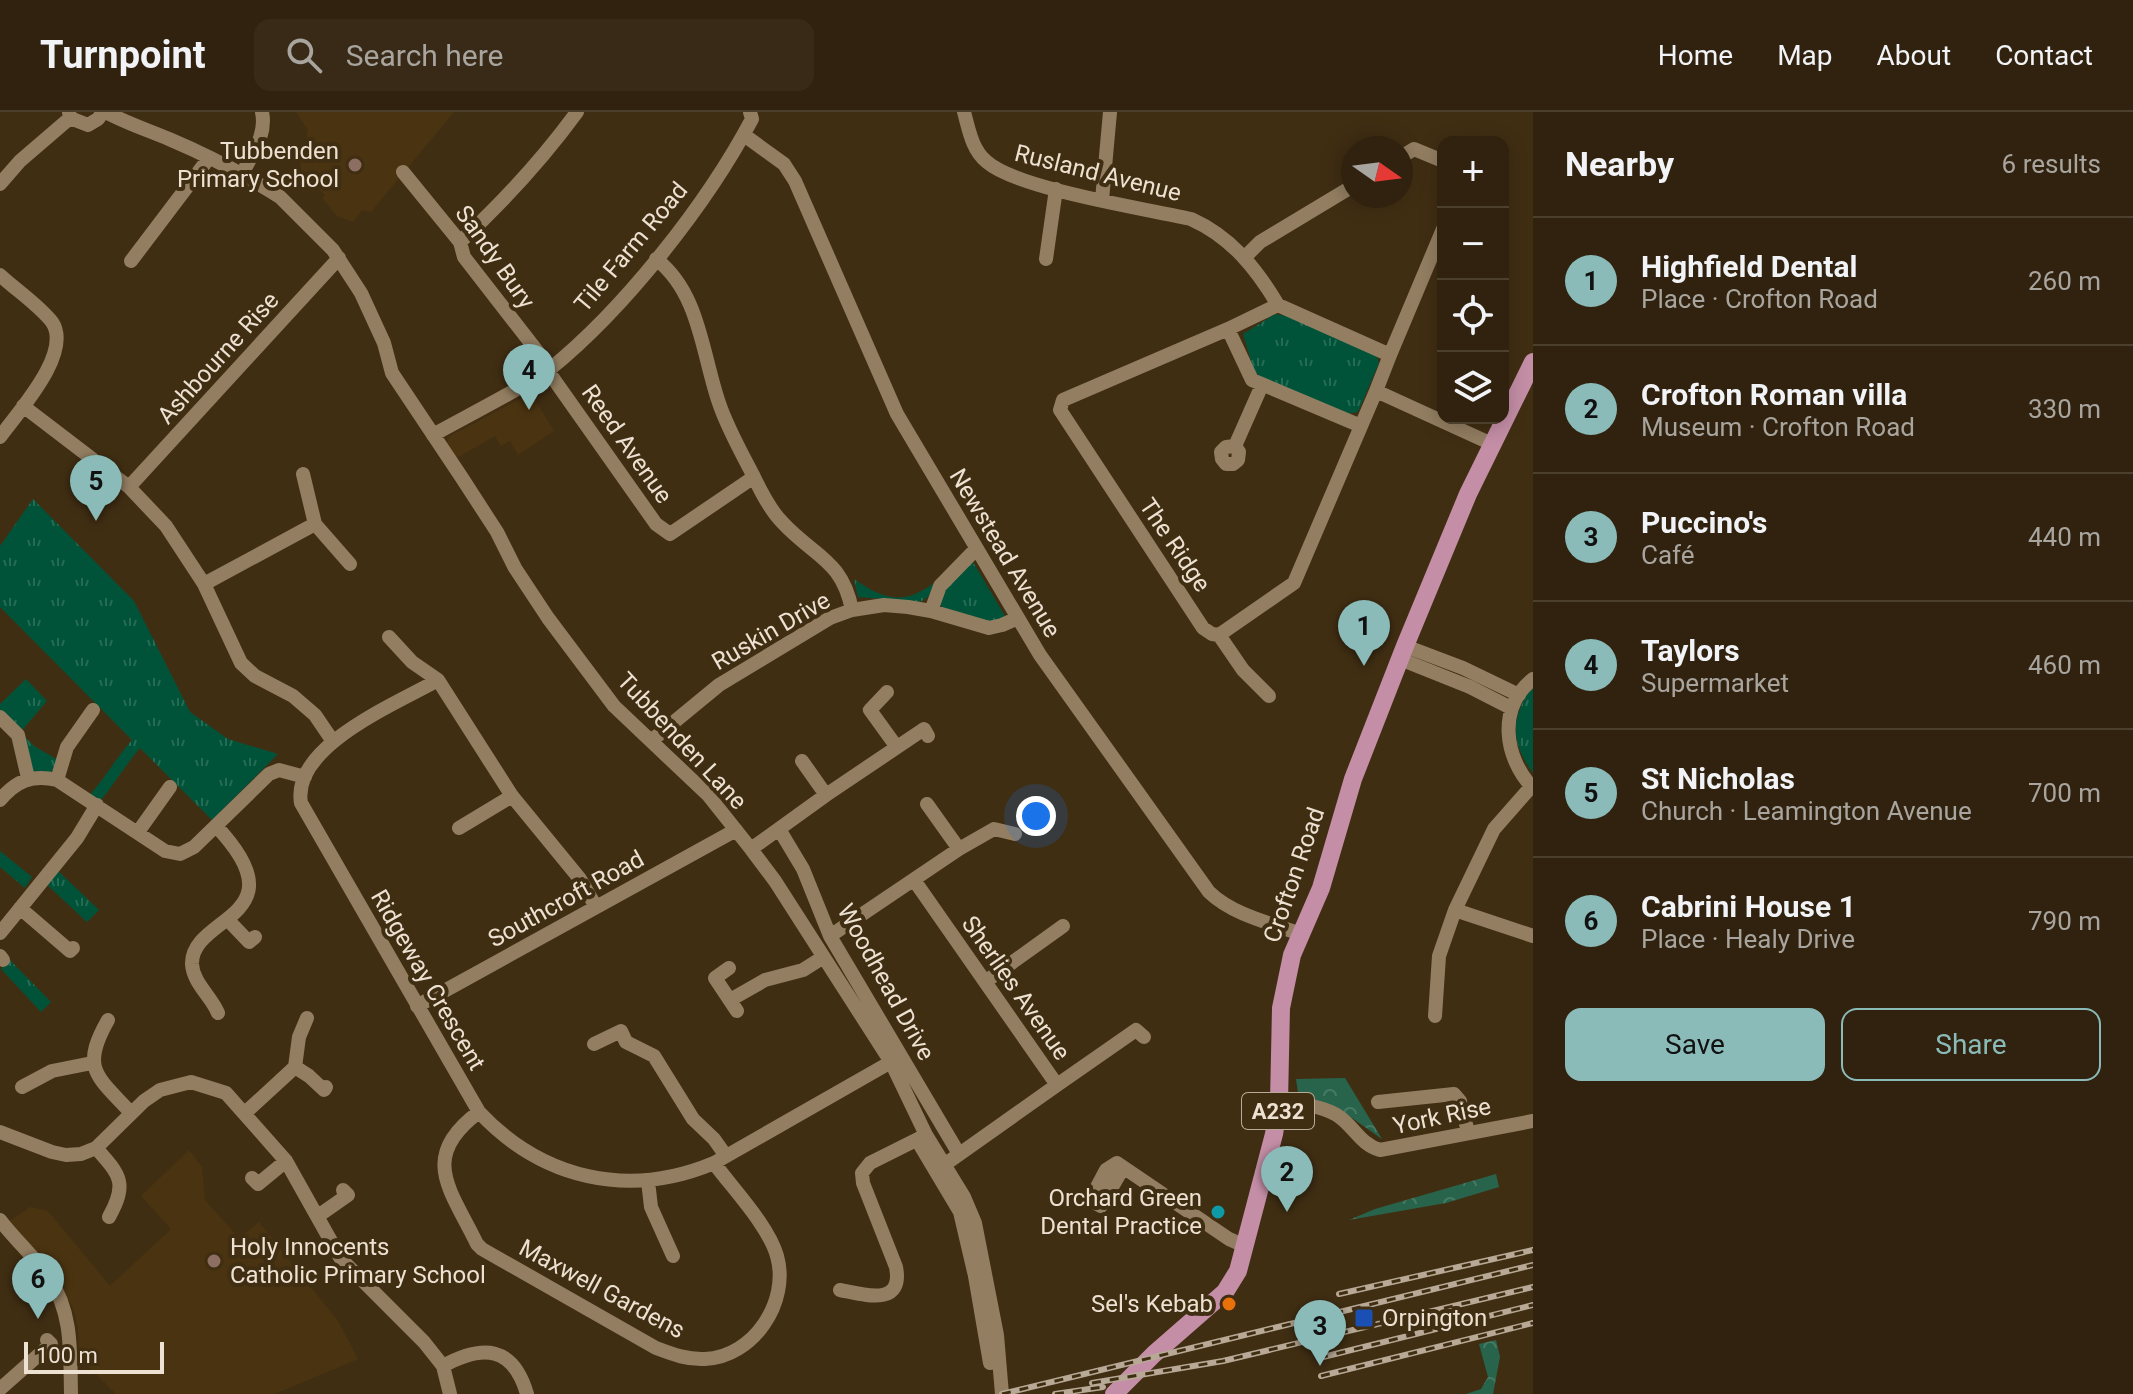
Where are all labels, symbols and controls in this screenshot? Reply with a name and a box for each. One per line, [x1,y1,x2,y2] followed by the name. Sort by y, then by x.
[254,19,814,91] search box
[40,33,206,77] text: Turnpoint
[282,33,326,77] icon: search
[346,38,504,73] text: Search here
[1658,39,1733,72] text: Home
[1777,39,1833,72] text: Map
[1877,39,1951,72] text: About
[1995,39,2093,72] text: Contact
[1341,136,1413,208] north arrow
[1437,136,1509,424] map controls
[1437,136,1509,208] button: +
[177,137,339,193] place label: Tubbenden Primary School
[1012,139,1184,207] street label: Rusland Avenue
[1565,144,1674,184] text: Nearby
[2002,149,2101,179] text: 6 results
[346,156,364,174] marker: Tubbenden Primary School
[569,176,693,318] street label: Tile Farm Road
[449,200,541,314] street label: Sandy Bury
[1437,208,1509,280] button: −
[1641,249,1858,284] text: Highfield Dental
[1584,266,1598,296] text: 1
[2028,266,2101,296] text: 260 m
[1437,280,1509,352] button: locate
[1641,284,1878,314] text: Place · Crofton Road
[152,286,284,430] street label: Ashbourne Rise
[503,344,555,410] pin: 4
[1437,352,1509,424] button: layers
[1641,377,1907,412] text: Crofton Roman villa
[576,379,678,509] street label: Reed Avenue
[1584,394,1598,424] text: 2
[2028,394,2101,424] text: 330 m
[1641,412,1915,442] text: Museum · Crofton Road
[70,455,122,521] pin: 5
[944,464,1066,642] street label: Newstead Avenue
[1134,493,1216,597] street label: The Ridge
[1641,505,1768,540] text: Puccino's
[1584,522,1598,552] text: 3
[2028,522,2101,552] text: 440 m
[1641,540,1695,570] text: Café
[707,586,835,676] street label: Ruskin Drive
[1338,600,1390,666] pin: 1
[1641,633,1740,668] text: Taylors
[1584,650,1598,680] text: 4
[2028,650,2101,680] text: 460 m
[611,667,753,815] street label: Tubbenden Lane
[1641,668,1789,698] text: Supermarket
[1641,761,1795,796] text: St Nicholas
[1584,778,1598,808] text: 5
[2028,778,2101,808] text: 700 m
[1016,796,1056,836] your location
[1641,796,1972,826] text: Church · Leamington Avenue
[1258,804,1330,946] street label: Crofton Road
[483,845,649,953] street label: Southcroft Road
[365,885,491,1075] street label: Ridgeway Crescent
[1641,889,1856,924] text: Cabrini House 1
[832,899,940,1065] street label: Woodhead Drive
[1584,906,1598,936] text: 6
[2028,906,2101,936] text: 790 m
[956,911,1076,1065] street label: Sherlies Avenue
[1641,924,1855,954] text: Place · Healy Drive
[1565,1008,1825,1081] button: Save
[1841,1008,2101,1081] button: Share
[1391,1092,1493,1140] street label: York Rise
[1242,1093,1314,1129] road number: A232
[1261,1146,1313,1212] pin: 2
[1040,1184,1202,1240] place label: Orchard Green Dental Practice
[1209,1203,1227,1221] marker: Orchard Green Dental Practice
[230,1233,486,1289] place label: Holy Innocents Catholic Primary School
[514,1234,690,1344] street label: Maxwell Gardens
[205,1252,223,1270] marker: Holy Innocents Catholic Primary School
[12,1253,64,1319] pin: 6
[1091,1290,1213,1318] place label: Sel's Kebab
[1220,1295,1238,1313] marker: Sel's Kebab
[1294,1300,1346,1366] pin: 3
[1382,1304,1487,1332] place label: Orpington
[1353,1307,1375,1329] marker: Orpington
[24,1338,164,1374] scale bar
[36,1343,98,1368] text: 100 m

